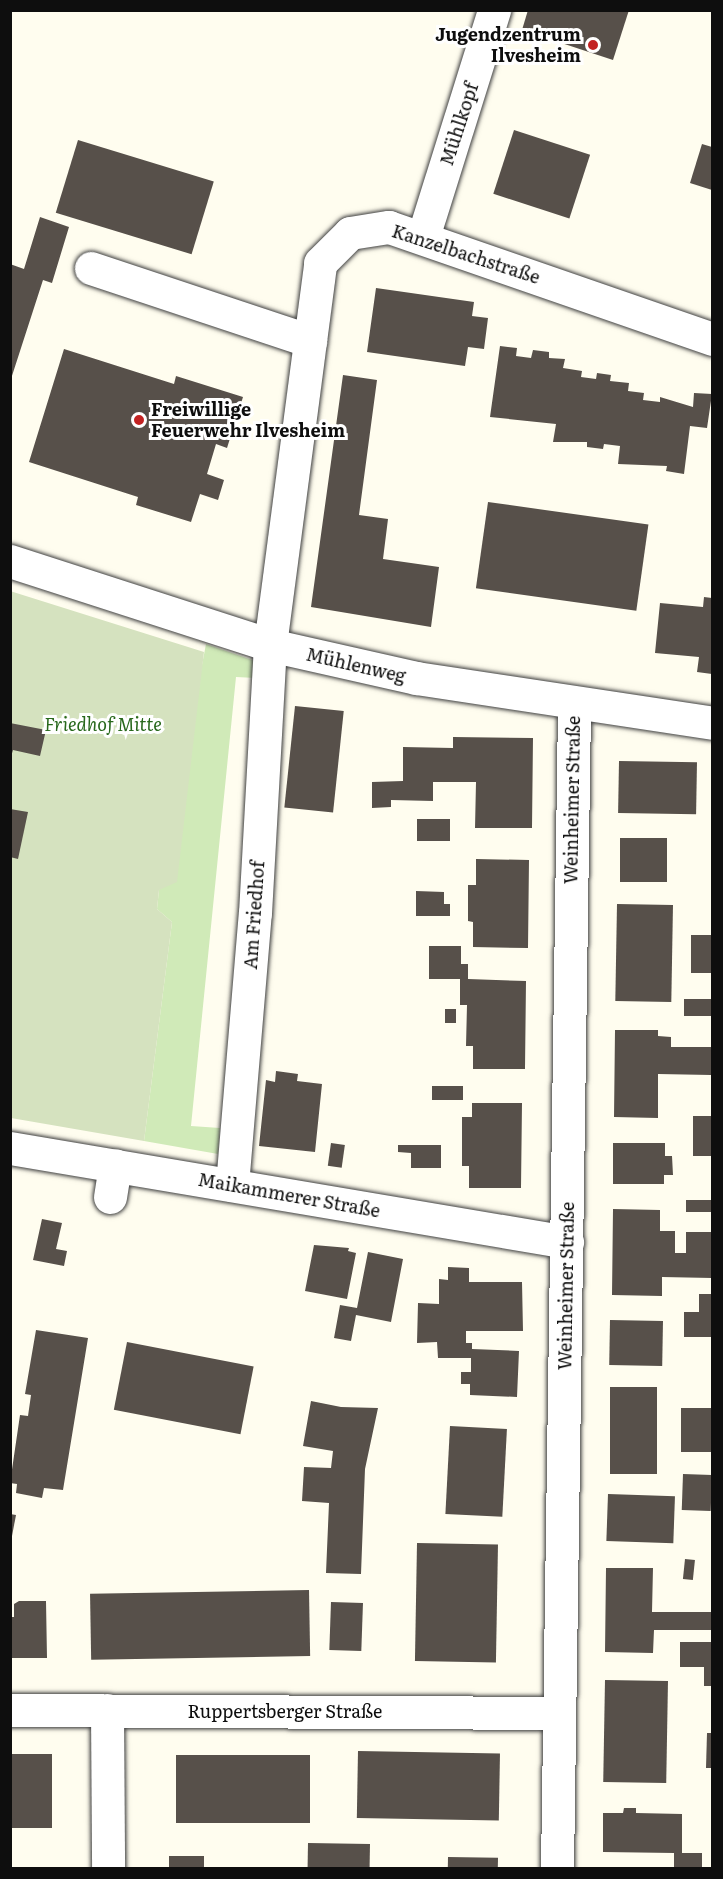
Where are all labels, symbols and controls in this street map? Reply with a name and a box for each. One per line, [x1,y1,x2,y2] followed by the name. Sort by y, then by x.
[435,24,581,66] place label: Jugendzentrum Ilvesheim
[586,38,600,52] marker: Jugendzentrum Ilvesheim
[435,80,483,168] street label: Mühlkopf
[389,220,543,288] street label: Kanzelbachstraße
[151,399,345,442] place label: Freiwillige Feuerwehr Ilvesheim
[132,413,146,427] marker: Freiwillige Feuerwehr Ilvesheim
[304,643,408,687] street label: Mühlenweg
[44,713,162,735] park label: Friedhof Mitte
[560,716,584,884] street label: Weinheimer Straße
[239,860,269,970] street label: Am Friedhof
[196,1168,382,1222] street label: Maikammerer Straße
[554,1202,578,1370] street label: Weinheimer Straße
[188,1700,382,1722] street label: Ruppertsberger Straße

